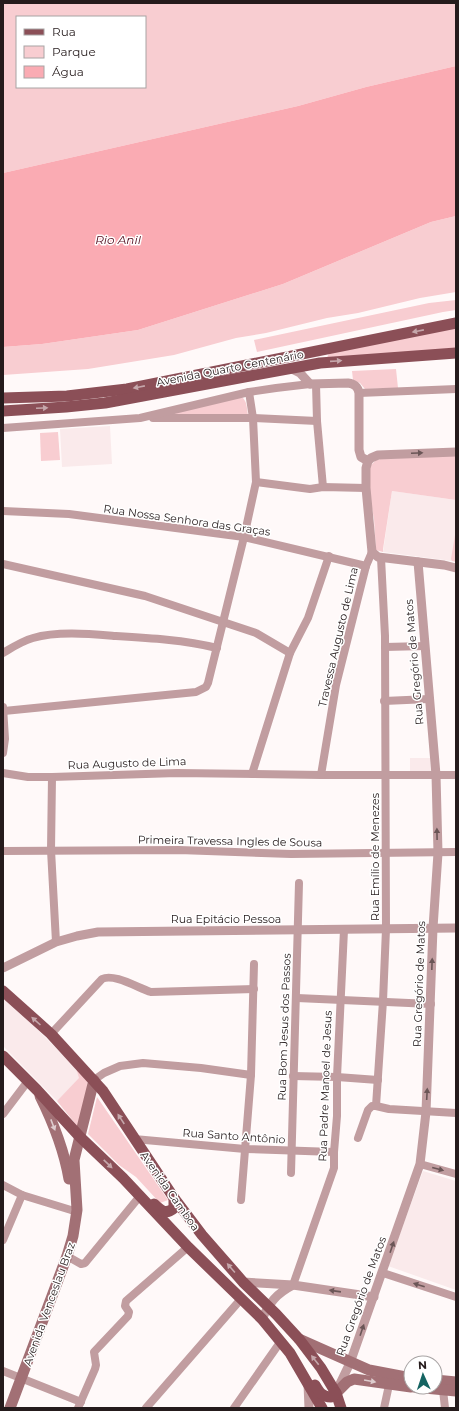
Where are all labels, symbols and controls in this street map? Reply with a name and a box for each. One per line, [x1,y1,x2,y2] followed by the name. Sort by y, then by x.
[16,16,146,88] legend
[52,24,76,39] text: Rua
[52,44,96,59] text: Parque
[52,64,84,79] text: Água
[95,232,142,247] water label: Rio Anil
[412,328,424,334] one-way arrow
[155,347,305,389] street label: Avenida Quarto Centenário
[330,358,342,365] one-way arrow
[133,384,145,390] one-way arrow
[36,405,48,412] one-way arrow
[411,450,423,457] one-way arrow
[103,501,272,539] street label: Rua Nossa Senhora das Graças
[315,566,361,708] street label: Travessa Augusto de Lima
[401,598,426,725] street label: Rua Gregório de Matos
[67,754,187,772] street label: Rua Augusto de Lima
[368,792,382,921] street label: Rua Emílio de Menezes
[434,827,440,840] one-way arrow
[138,832,322,850] street label: Primeira Travessa Ingles de Sousa
[171,912,281,926] street label: Rua Epitácio Pessoa
[410,920,428,1047] street label: Rua Gregório de Matos
[274,952,294,1101] street label: Rua Bom Jesus dos Passos
[429,957,435,970] one-way arrow
[315,1010,335,1162] street label: Rua Padre Manoel de Jesus
[31,1016,42,1025] one-way arrow
[424,1087,430,1100] one-way arrow
[117,1114,125,1124] one-way arrow
[51,1120,57,1132] one-way arrow
[182,1125,286,1147] street label: Rua Santo Antônio
[137,1149,203,1233] street label: Avenida Camboa
[103,1159,113,1169] one-way arrow
[432,1166,444,1172] one-way arrow
[333,1234,389,1358] street label: Rua Gregório de Matos
[20,1240,78,1368] street label: Avenida Venceslau Braz
[389,1240,395,1252] one-way arrow
[227,1263,236,1274] one-way arrow
[413,1282,425,1288] one-way arrow
[329,1288,341,1294] one-way arrow
[359,1323,365,1335] one-way arrow
[311,1354,319,1365] one-way arrow
[403,1355,443,1395] north arrow
[418,1358,427,1372] text: N
[364,1379,376,1385] one-way arrow

